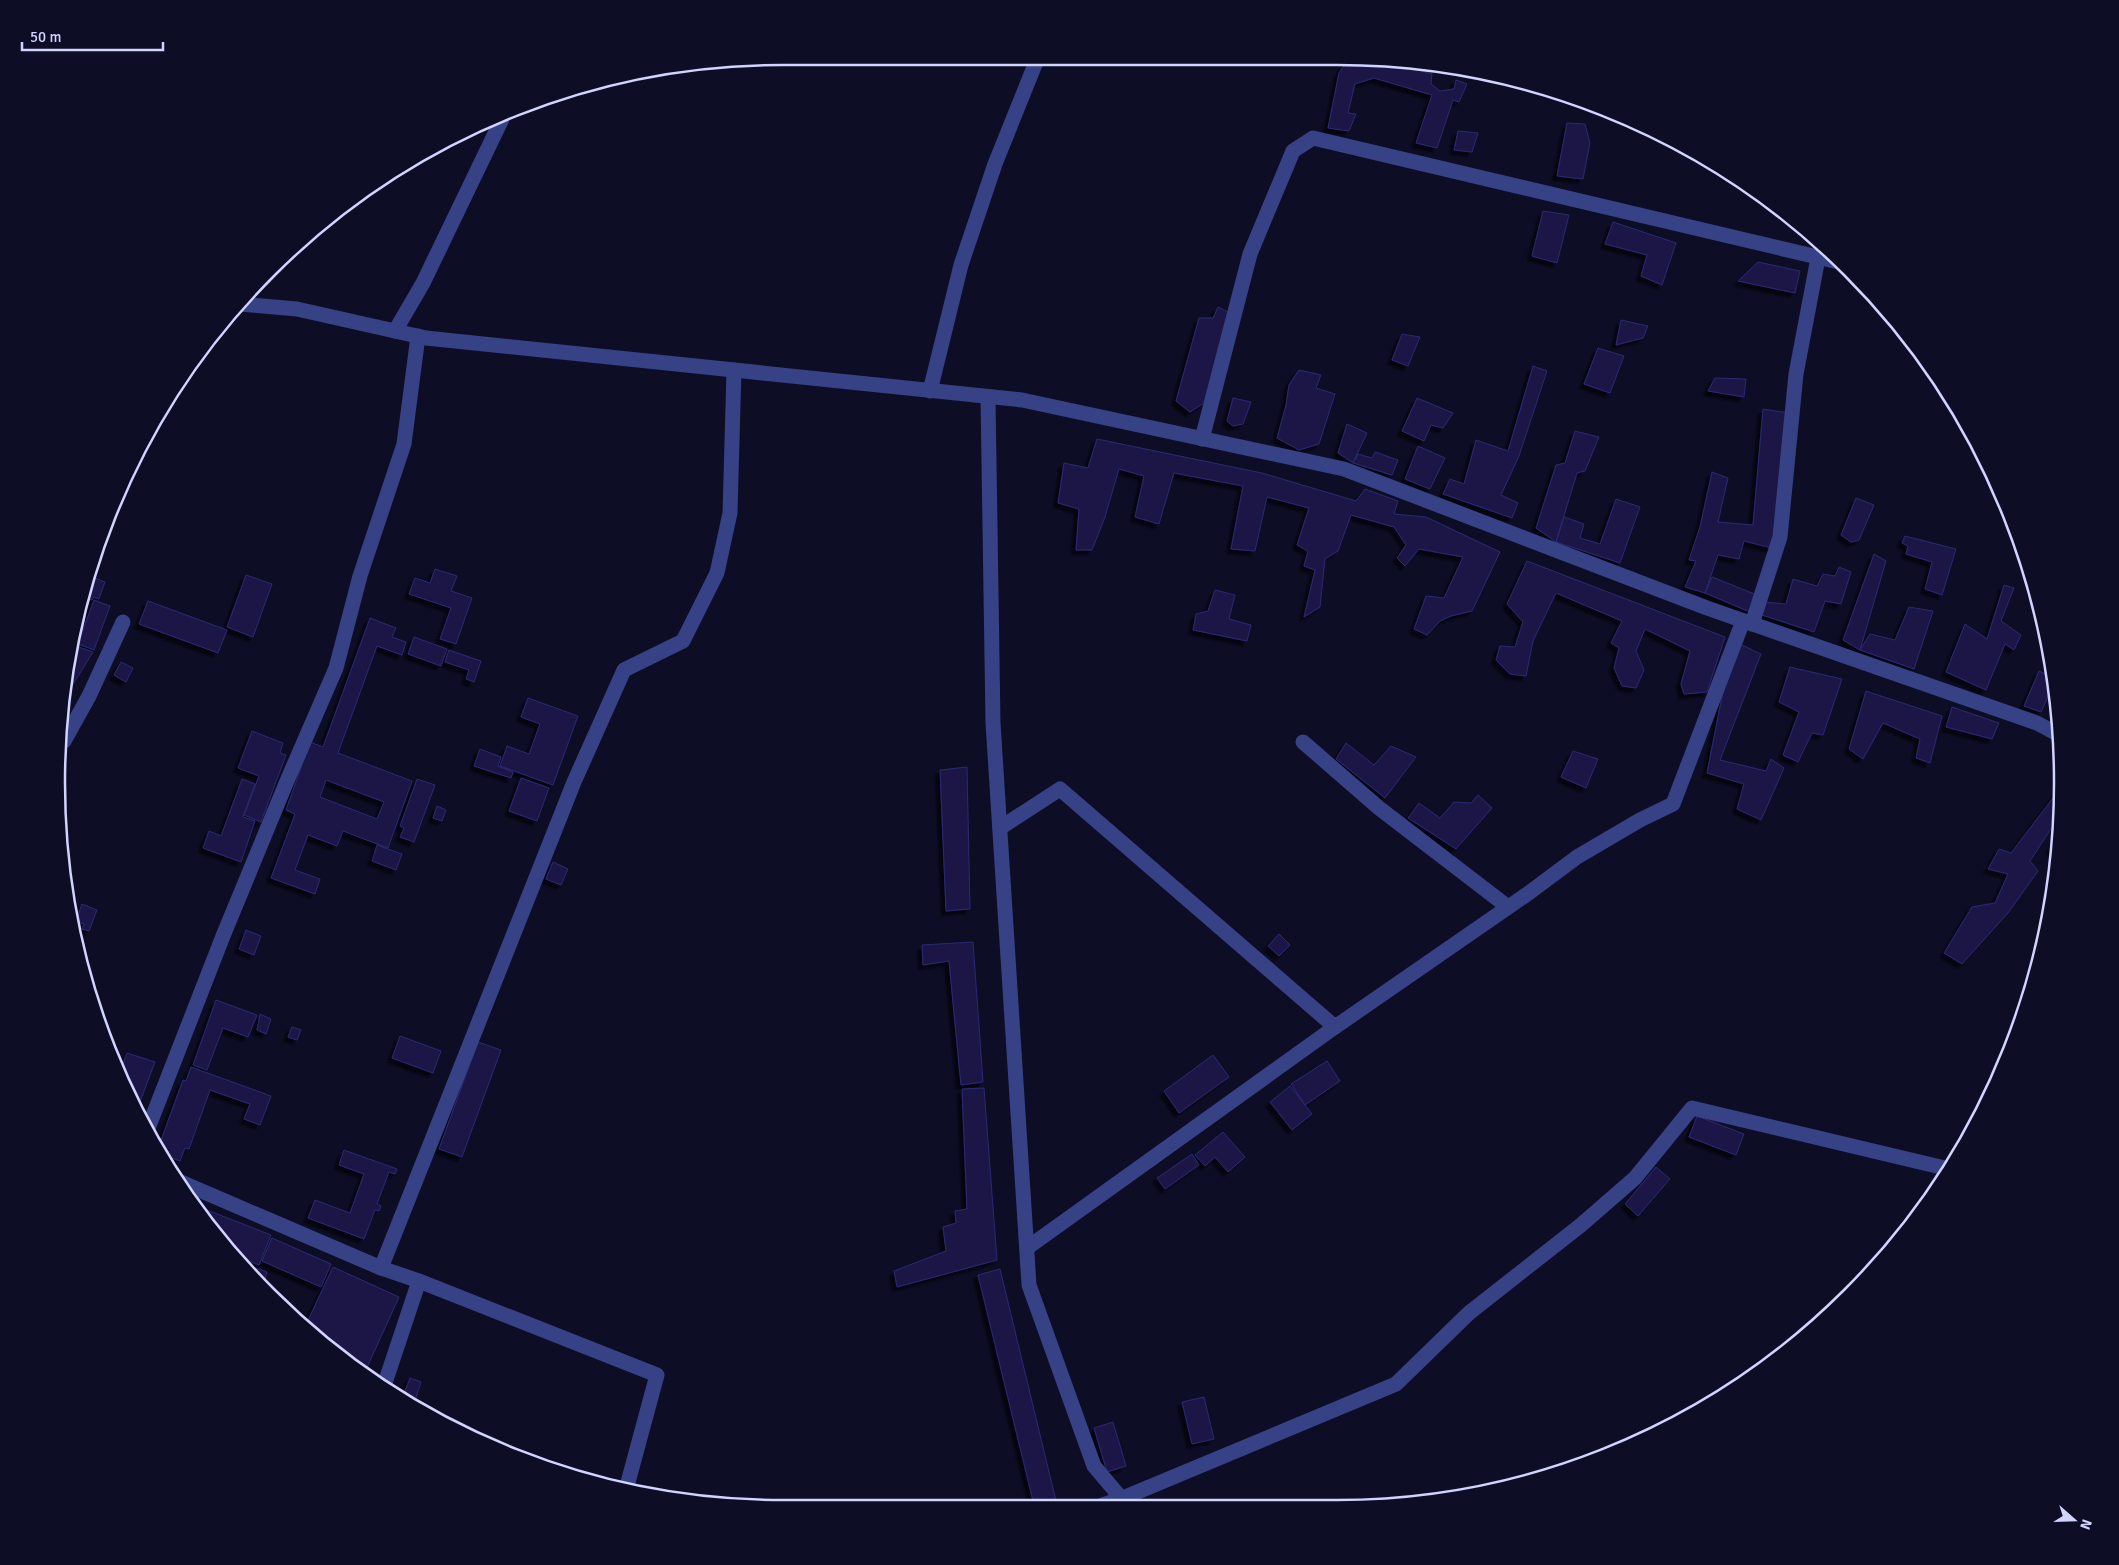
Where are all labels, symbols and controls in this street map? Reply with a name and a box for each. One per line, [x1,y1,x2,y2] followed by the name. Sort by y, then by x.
[22,20,164,52] scale bar
[30,28,61,46] text: 50 m
[2049,1495,2099,1545] north arrow
[2076,1517,2095,1532] text: N

